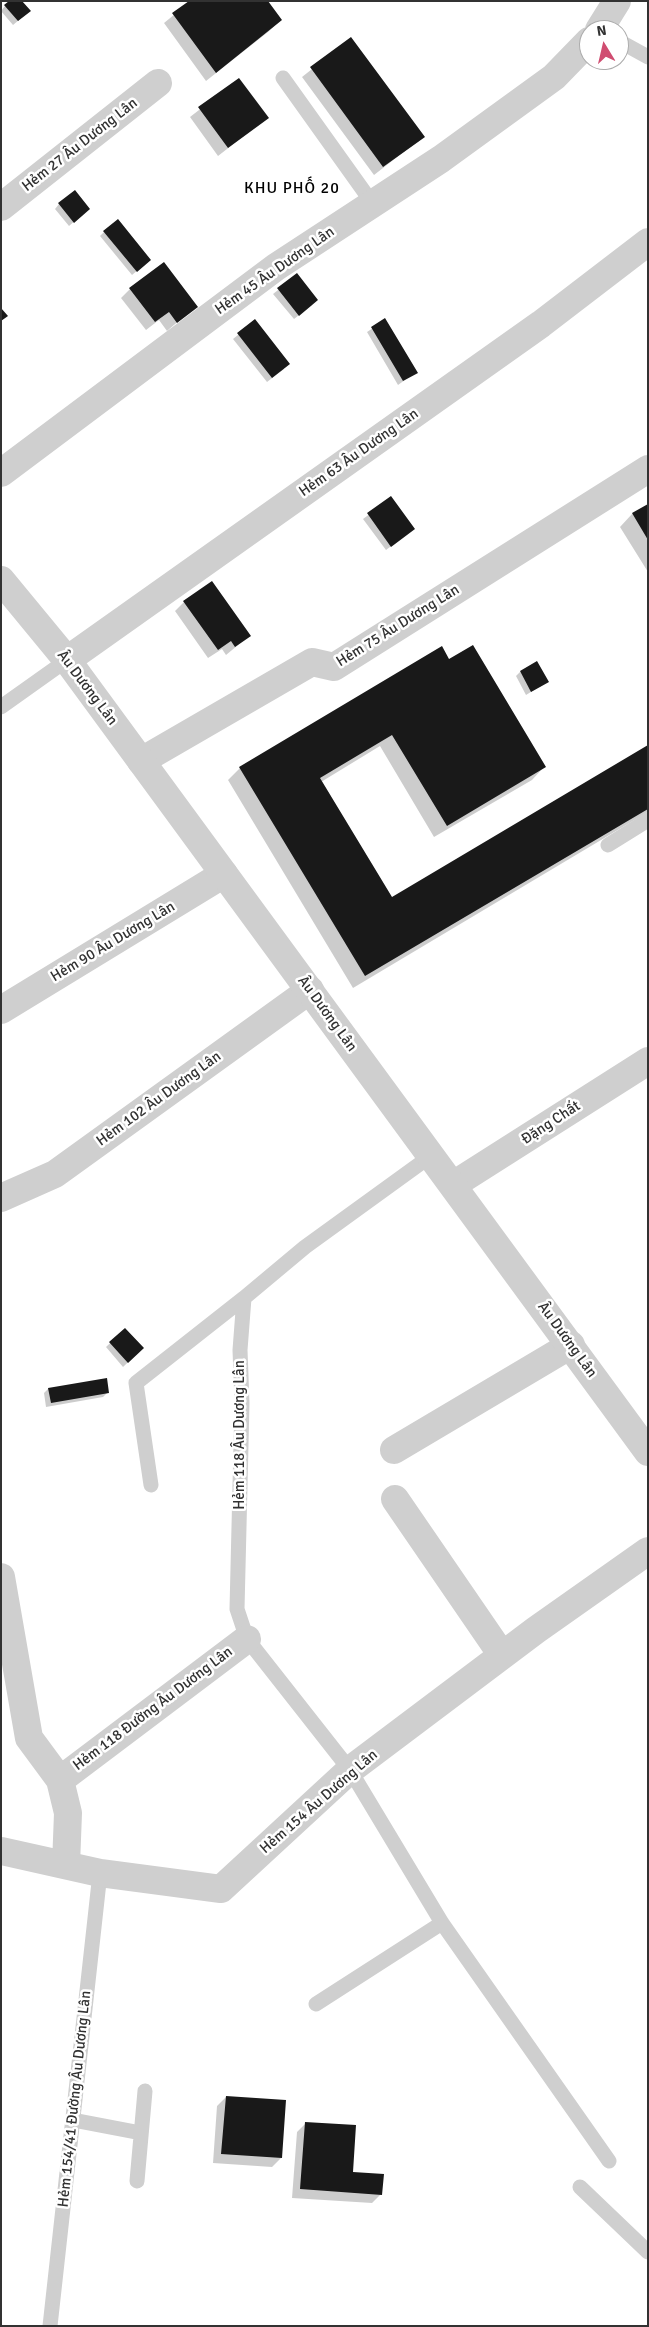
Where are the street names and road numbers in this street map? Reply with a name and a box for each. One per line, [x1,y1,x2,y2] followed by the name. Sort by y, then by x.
[19,94,141,196] street label: Hẻm 27 Âu Dương Lân
[212,223,338,319] street label: Hẻm 45 Âu Dương Lân
[296,405,422,501] street label: Hẻm 63 Âu Dương Lân
[333,581,463,671] street label: Hẻm 75 Âu Dương Lân
[53,647,121,729] street label: Âu Dương Lân
[48,898,178,986] street label: Hẻm 90 Âu Dương Lân
[294,973,360,1055] street label: Âu Dương Lân
[93,1048,225,1150] street label: Hẻm 102 Âu Dương Lân
[518,1097,584,1149] street label: Đặng Chất
[534,1299,600,1381] street label: Âu Dương Lân
[231,1360,249,1510] street label: Hẻm 118 Âu Dương Lân
[70,1643,236,1775] street label: Hẻm 118 Đường Âu Dương Lân
[257,1746,381,1858] street label: Hẻm 154 Âu Dương Lân
[55,1990,95,2208] street label: Hẻm 154/41 Đường Âu Dương Lân

